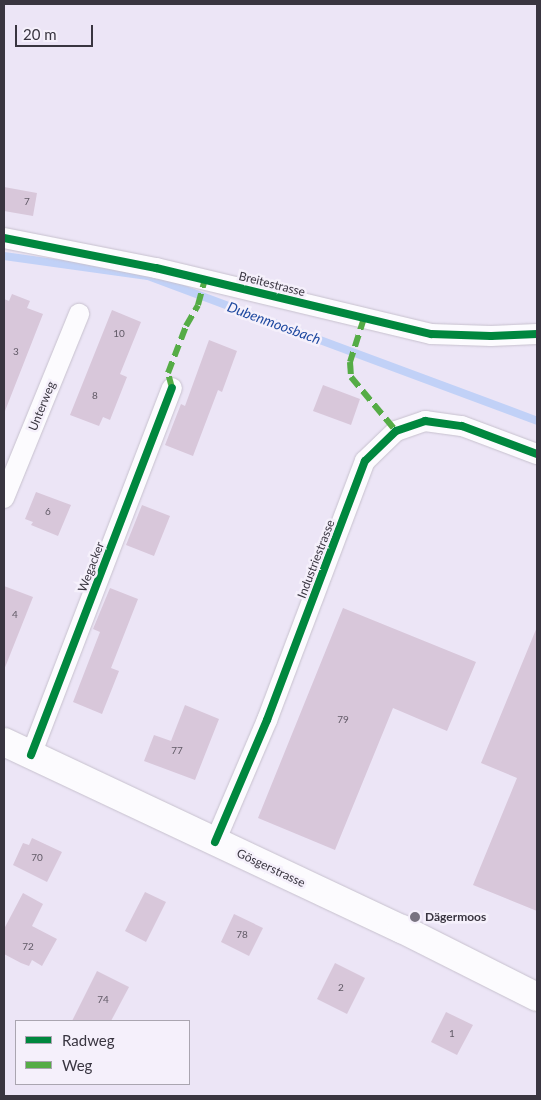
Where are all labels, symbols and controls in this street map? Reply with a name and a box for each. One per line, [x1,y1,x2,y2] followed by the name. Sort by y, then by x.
[18,15,95,47] scale bar
[23,25,57,43] text: 20 m
[24,196,30,208] house number: 7
[237,269,307,299] street label: Breitestrasse
[225,298,323,348] water label: Dubenmoosbach
[113,328,125,340] house number: 10
[13,346,19,358] house number: 3
[26,379,58,433] street label: Unterweg
[92,390,98,402] house number: 8
[45,506,51,518] house number: 6
[294,518,338,600] street label: Industriestrasse
[75,540,107,594] street label: Wegacker
[12,609,18,621] house number: 4
[337,714,349,726] house number: 79
[171,745,183,757] house number: 77
[234,846,308,890] street label: Gösgerstrasse
[31,852,43,864] house number: 70
[425,910,486,924] place label: Dägermoos
[409,911,421,923] marker: Dägermoos
[236,929,248,941] house number: 78
[22,941,34,953] house number: 72
[338,982,344,994] house number: 2
[97,994,109,1006] house number: 74
[15,1020,190,1085] legend
[449,1028,455,1040] house number: 1
[62,1031,115,1049] text: Radweg
[62,1056,92,1074] text: Weg

